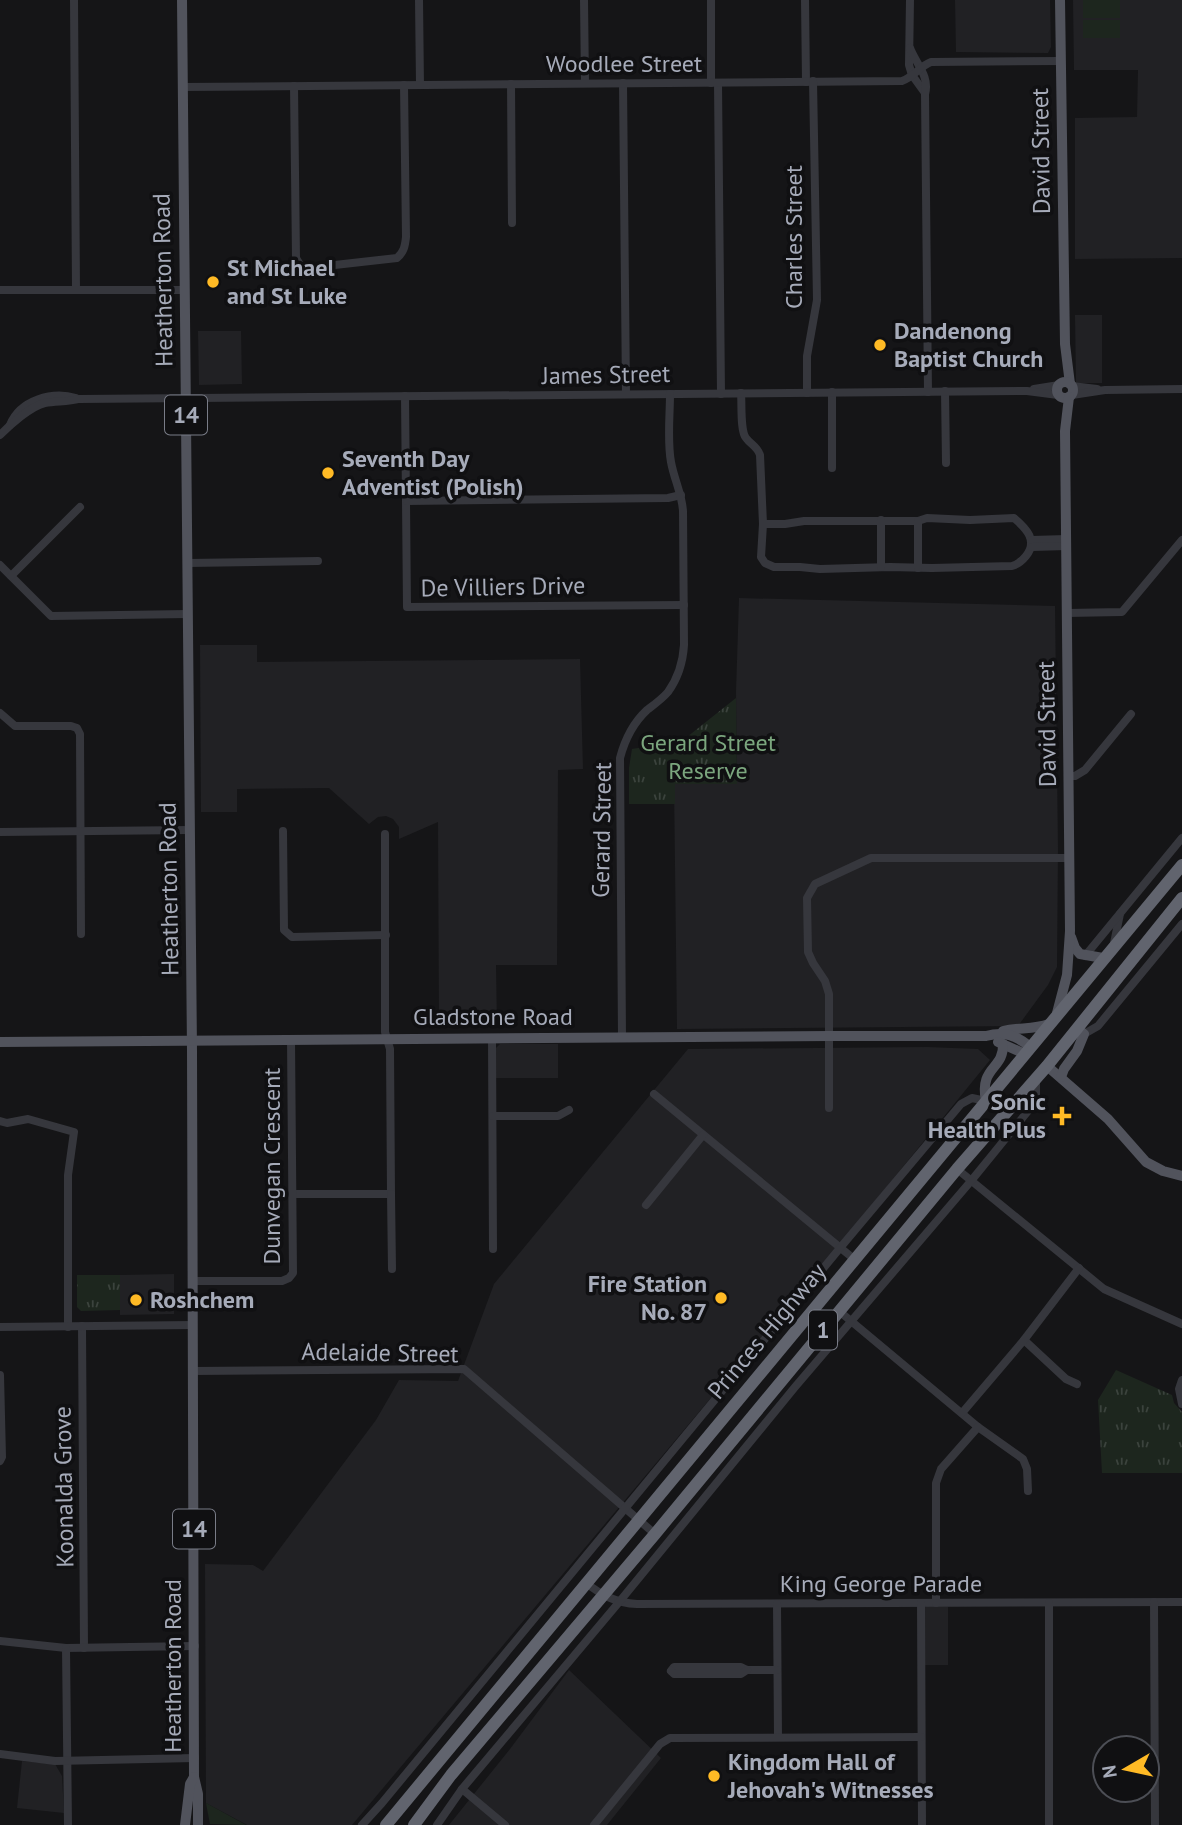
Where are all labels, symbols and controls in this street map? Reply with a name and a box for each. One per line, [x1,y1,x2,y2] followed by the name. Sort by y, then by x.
[546,48,702,79] street label: Woodlee Street
[1024,88,1057,214] street label: David Street
[778,165,809,309] street label: Charles Street
[145,193,180,367] street label: Heatherton Road
[227,252,347,311] place label: St Michael and St Luke
[205,274,221,290] marker: St Michael and St Luke
[894,315,1043,374] place label: Dandenong Baptist Church
[872,337,888,353] marker: Dandenong Baptist Church
[541,358,670,391] street label: James Street
[165,396,207,434] road number: 14
[342,443,524,502] place label: Seventh Day Adventist (Polish)
[320,465,336,481] marker: Seventh Day Adventist (Polish)
[420,570,586,603] street label: De Villiers Drive
[1030,661,1063,787] street label: David Street
[640,727,776,786] park label: Gerard Street Reserve
[585,762,618,898] street label: Gerard Street
[151,802,186,976] street label: Heatherton Road
[413,1001,573,1032] street label: Gladstone Road
[256,1068,287,1264] street label: Dunvegan Crescent
[928,1086,1046,1145] place label: Sonic Health Plus
[1052,1106,1072,1126] marker: Sonic Health Plus
[701,1256,833,1405] street label: Princes Highway
[588,1268,707,1327] place label: Fire Station No. 87
[150,1284,254,1315] place label: Roshchem
[713,1290,729,1306] marker: Fire Station No. 87
[128,1292,144,1308] marker: Roshchem
[809,1310,837,1350] road number: 1
[301,1336,459,1369] street label: Adelaide Street
[47,1406,80,1568] street label: Koonalda Grove
[173,1510,215,1548] road number: 14
[780,1568,982,1599] street label: King George Parade
[157,1579,188,1753] street label: Heatherton Road
[1091,1734,1161,1804] north arrow
[727,1746,934,1805] place label: Kingdom Hall of Jehovah's Witnesses
[1096,1764,1122,1780] text: N
[706,1768,722,1784] marker: Kingdom Hall of Jehovah's Witnesses

